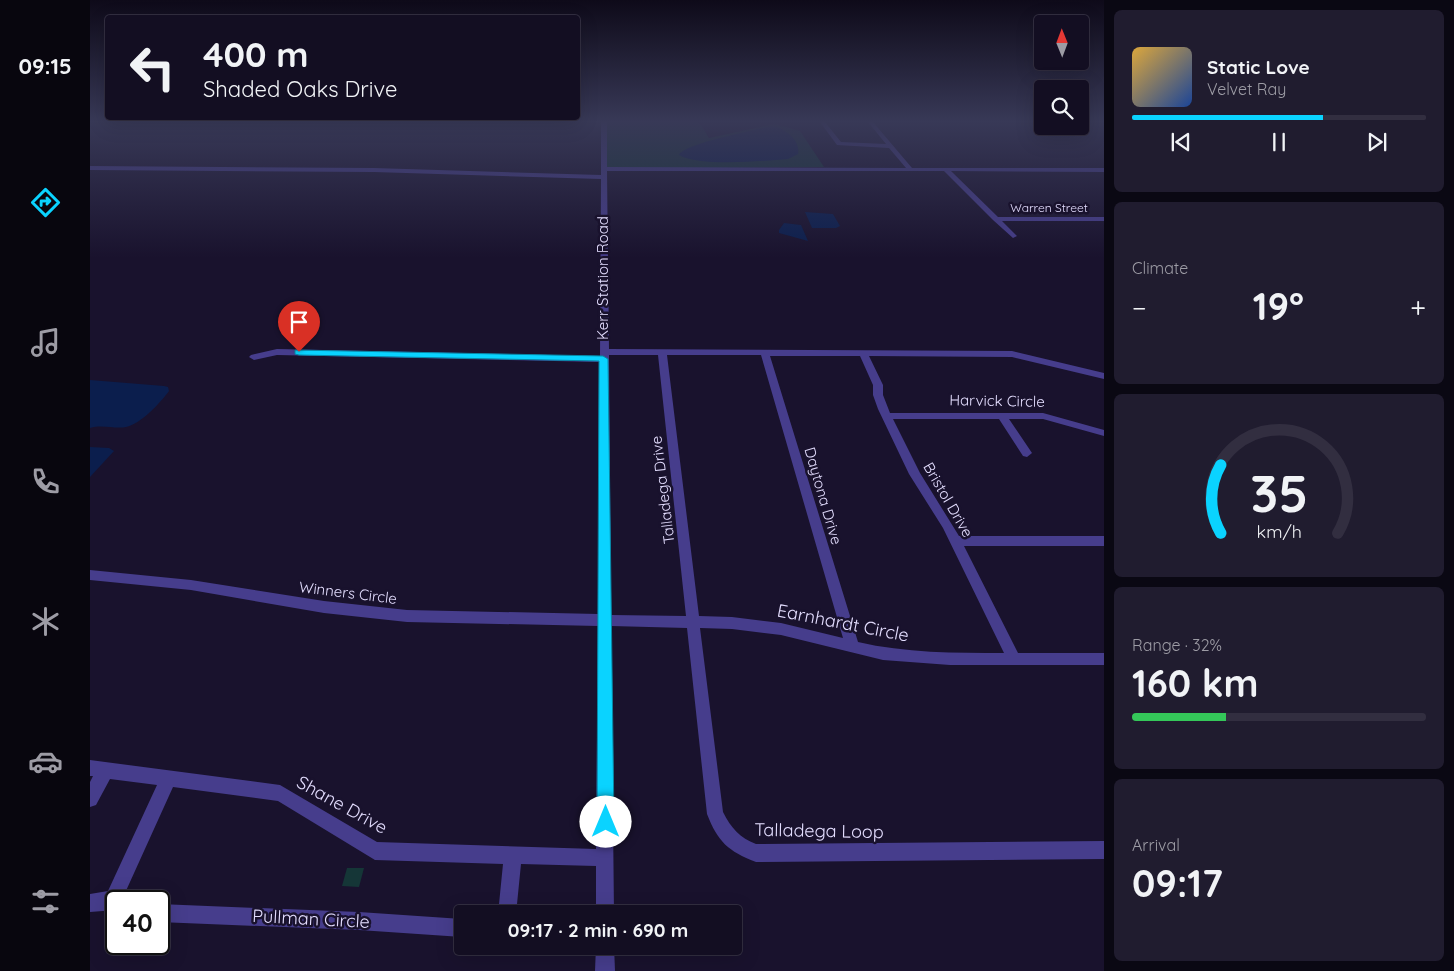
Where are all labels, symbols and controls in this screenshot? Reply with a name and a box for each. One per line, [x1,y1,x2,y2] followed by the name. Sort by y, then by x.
[1034,15,1089,70] north arrow
[1034,15,1089,135] map controls
[203,32,309,76] text: 400 m
[120,35,185,100] icon: left
[18,52,72,80] text: 09:15
[1207,55,1310,79] text: Static Love
[203,75,397,103] text: Shaded Oaks Drive
[1207,79,1286,99] text: Velvet Ray
[1034,80,1089,135] button: search
[1167,128,1195,156] icon: previous
[1265,128,1293,156] icon: pause
[1363,128,1391,156] icon: next
[28,185,63,220] icon: directions
[1010,200,1088,215] street label: Warren Street
[593,216,612,340] street label: Kerr Station Road
[1132,258,1188,278] text: Climate
[1253,282,1304,330] text: 19°
[1132,290,1147,325] text: −
[1410,290,1426,325] text: +
[278,301,320,352] pin
[285,308,313,336] icon: arrive
[28,325,63,360] icon: music
[949,390,1045,411] street label: Harvick Circle
[646,435,679,545] street label: Talladega Drive
[801,445,846,547] street label: Daytona Drive
[919,459,978,541] street label: Bristol Drive
[1250,460,1308,525] text: 35
[28,464,63,499] icon: phone
[1256,520,1302,542] text: km/h
[298,577,398,608] street label: Winners Circle
[775,598,911,647] street label: Earnhardt Circle
[28,604,63,639] icon: climate
[1132,635,1222,655] text: Range · 32%
[1132,659,1258,707] text: 160 km
[28,744,63,779] icon: car
[293,770,392,839] street label: Shane Drive
[579,795,631,847] position arrow
[754,818,884,843] street label: Talladega Loop
[1132,835,1180,855] text: Arrival
[1132,859,1223,907] text: 09:17
[28,884,63,919] icon: filters
[105,890,170,955] speed limit sign: 40
[252,904,370,933] street label: Pullman Circle
[508,918,688,942] text: 09:17 · 2 min · 690 m

